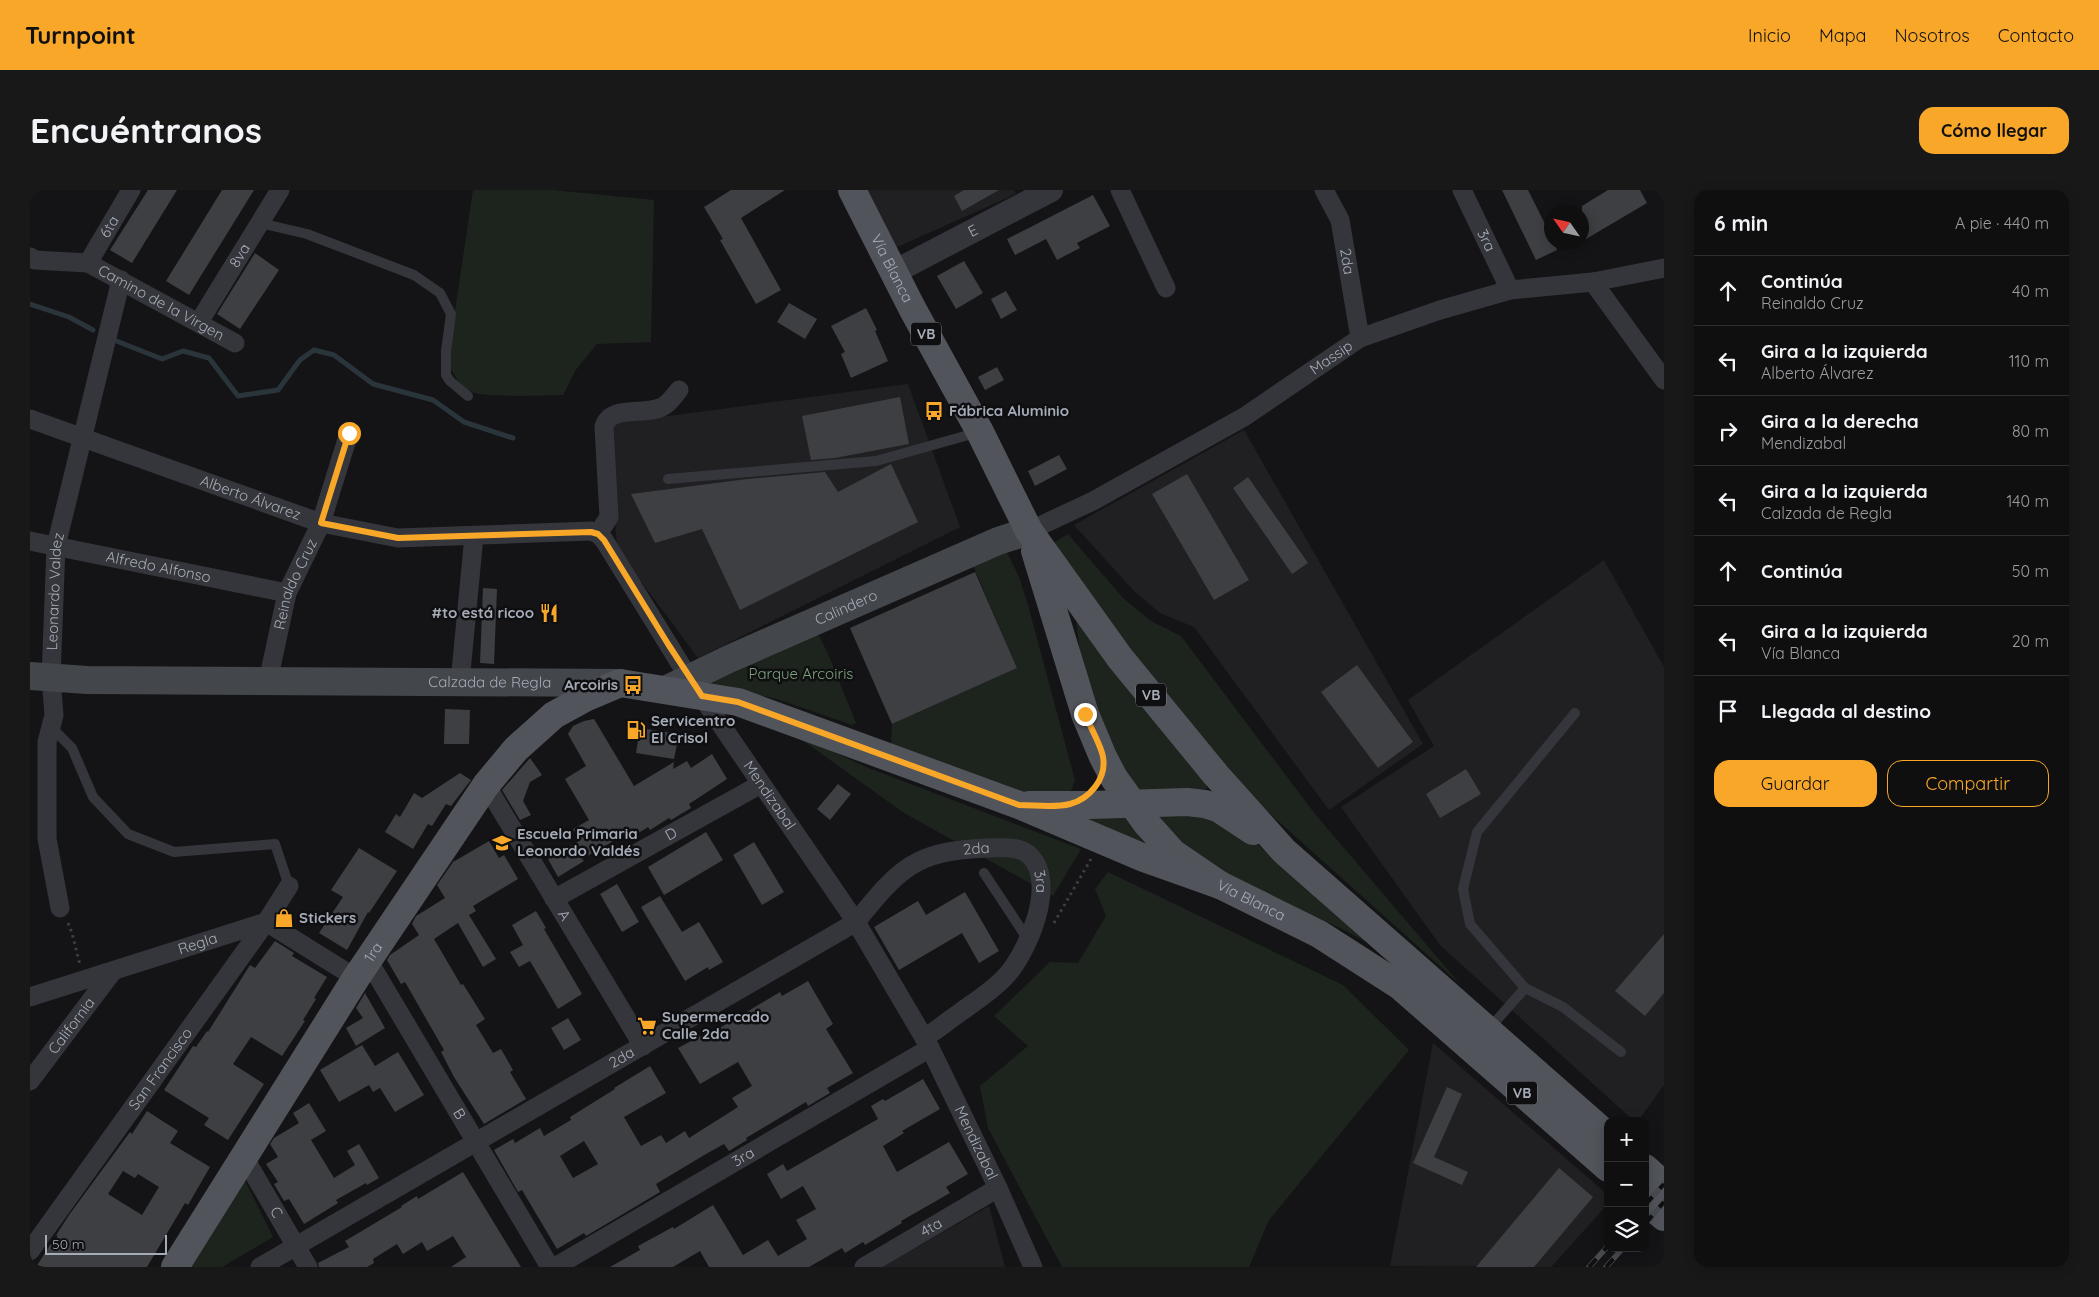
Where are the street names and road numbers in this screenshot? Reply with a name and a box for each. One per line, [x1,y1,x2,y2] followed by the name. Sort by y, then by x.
[95,212,123,241] street label: 6ta
[964,220,981,241] street label: E
[1473,226,1500,255] street label: 3ra
[867,231,918,306] street label: Vía Blanca
[225,240,254,271] street label: 8va
[1336,247,1359,276] street label: 2da
[95,260,228,344] street label: Camino de la Virgen
[911,322,941,346] road number: VB
[1306,336,1356,379] street label: Massip
[198,471,303,524] street label: Alberto Álvarez
[42,530,68,651] street label: Leonardo Valdez
[269,535,321,631] street label: Reinaldo Cruz
[104,547,213,586] street label: Alfredo Alfonso
[812,585,880,629] street label: Calindero
[428,672,551,692] street label: Calzada de Regla
[1136,684,1166,706] road number: VB
[739,757,800,833] street label: Mendizabal
[662,822,680,844] street label: D
[962,838,990,859] street label: 2da
[1030,868,1051,893] street label: 3ra
[1214,875,1289,925] street label: Vía Blanca
[554,906,576,924] street label: A
[175,928,220,958] street label: Regla
[359,938,386,966] street label: 1ra
[44,993,99,1058] street label: California
[124,1024,196,1114] street label: San Francisco
[605,1042,638,1072] street label: 2da
[1507,1081,1537,1104] road number: VB
[951,1103,1002,1183] street label: Mendizabal
[449,1105,470,1123] street label: B
[728,1143,758,1171] street label: 3ra
[266,1203,287,1221] street label: C
[917,1213,945,1241] street label: 4ta

